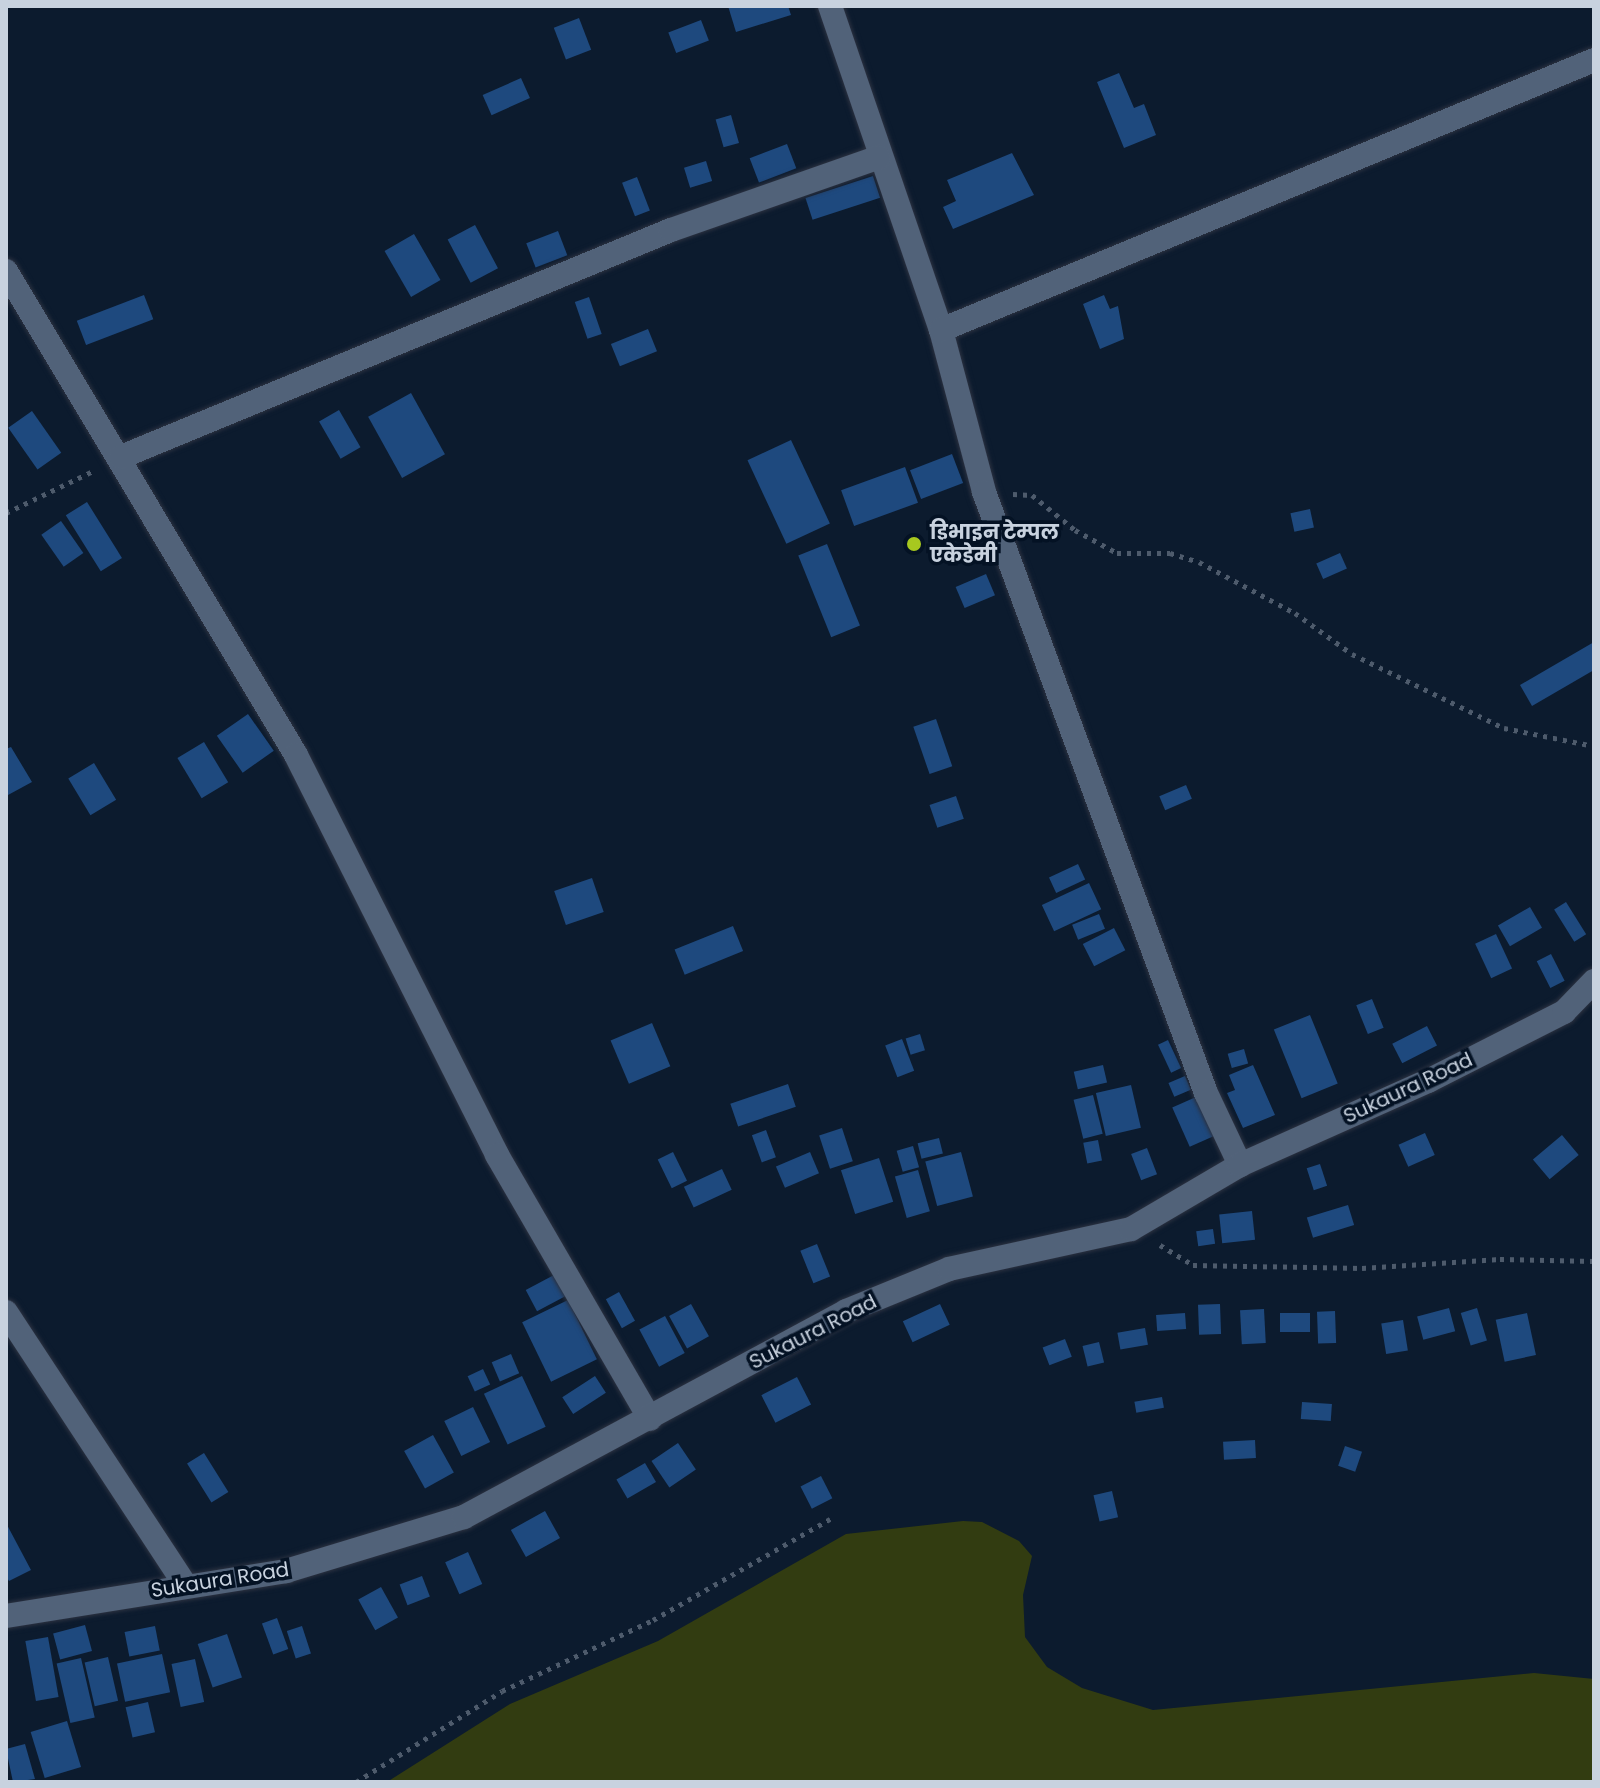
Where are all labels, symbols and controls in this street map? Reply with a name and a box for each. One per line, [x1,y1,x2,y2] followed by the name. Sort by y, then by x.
[930,520,1059,567] place label: डिभाइन टेम्पल एकेडेमी
[905,535,923,553] marker: डिभाइन टेम्पल एकेडेमी
[1340,1048,1476,1128] street label: Sukaura Road
[745,1290,881,1374] street label: Sukaura Road
[149,1557,291,1603] street label: Sukaura Road

